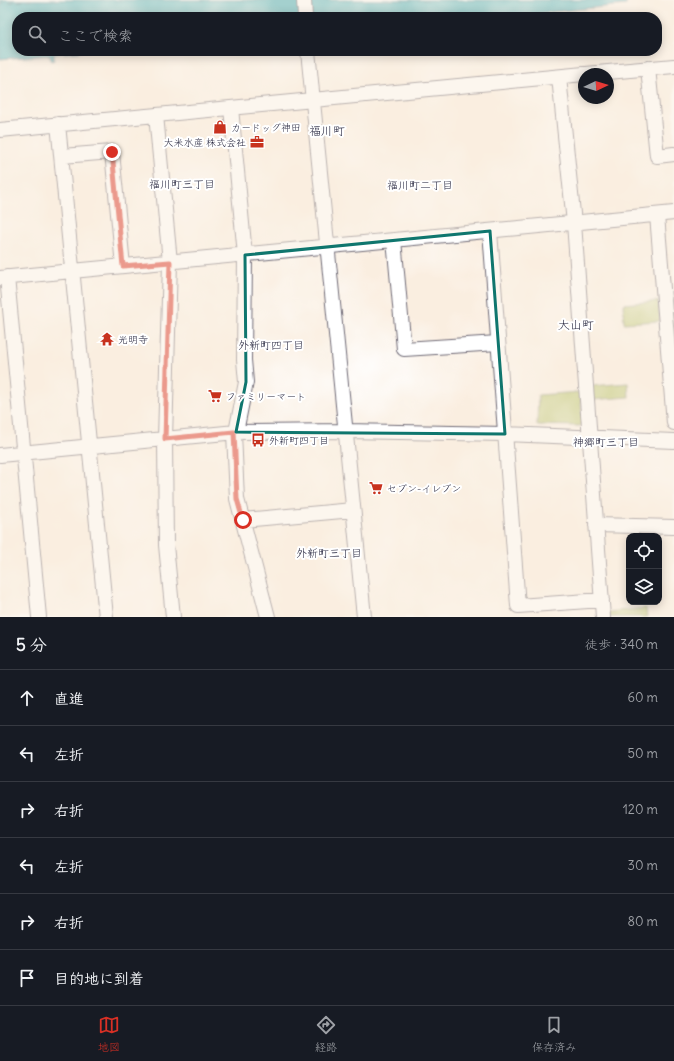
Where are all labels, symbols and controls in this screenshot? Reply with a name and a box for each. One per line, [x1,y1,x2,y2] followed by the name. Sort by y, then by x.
[12,12,662,56] search box
[26,23,48,45] icon: search
[58,26,133,45] text: ここで検索
[578,68,614,104] north arrow
[212,119,228,135] shop icon: カードッグ神田
[231,121,301,134] place label: カードッグ神田
[309,123,345,138] district label: 福川町
[249,134,265,150] office icon: 大米水産 株式会社
[164,136,246,149] place label: 大米水産 株式会社
[103,143,121,161] route end
[149,177,215,191] district label: 福川町三丁目
[387,178,453,192] district label: 福川町二丁目
[558,317,594,332] district label: 大山町
[99,331,115,347] temple icon: 光明寺
[118,333,148,346] place label: 光明寺
[238,338,304,352] district label: 外新町四丁目
[207,388,223,404] supermarket icon: ファミリーマート
[226,390,306,403] place label: ファミリーマート
[250,432,266,448] bus stop icon: 外新町四丁目
[269,434,329,447] place label: 外新町四丁目
[573,435,639,449] district label: 神郷町三丁目
[368,480,384,496] supermarket icon: セブン-イレブン
[387,482,461,495] place label: セブン-イレブン
[234,511,252,529] route start
[626,533,662,605] map controls
[626,533,662,569] button: locate
[296,546,362,560] district label: 外新町三丁目
[626,569,662,605] button: layers
[16,634,47,656] text: 5 分
[585,636,658,653] text: 徒歩 · 340 m
[16,687,38,709] icon: ahead
[54,689,84,708] text: 直進
[627,689,658,706] text: 60 m
[16,743,38,765] icon: left
[54,745,84,764] text: 左折
[627,745,658,762] text: 50 m
[16,799,38,821] icon: right
[54,801,84,820] text: 右折
[623,801,658,818] text: 120 m
[16,855,38,877] icon: left
[54,857,84,876] text: 左折
[628,857,658,874] text: 30 m
[16,911,38,933] icon: right
[54,913,84,932] text: 右折
[627,913,658,930] text: 80 m
[16,967,38,989] icon: arrive
[54,969,144,988] text: 目的地に到着
[98,1014,120,1054] tab: 地図
[315,1014,337,1054] tab: 経路
[532,1014,576,1054] tab: 保存済み

